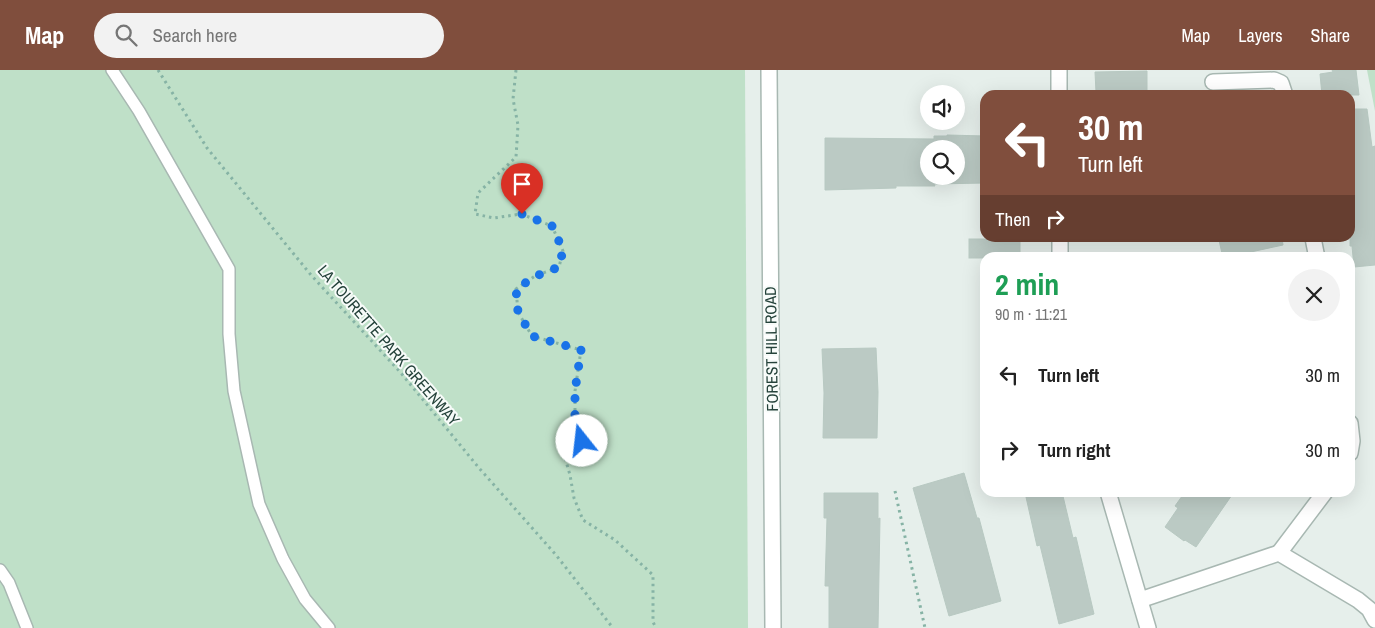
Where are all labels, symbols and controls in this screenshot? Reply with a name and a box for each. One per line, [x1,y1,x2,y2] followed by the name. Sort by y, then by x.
[94,13,444,58] search box
[25,19,64,51] text: Map
[112,21,140,49] icon: search
[152,22,237,48] text: Search here
[1182,23,1210,48] text: Map
[1238,23,1283,48] text: Layers
[1311,23,1350,48] text: Share
[920,85,965,185] map controls
[920,85,965,130] button: sound
[1078,104,1143,151] text: 30 m
[995,110,1060,175] icon: left
[920,140,965,185] button: search
[1078,149,1143,179] text: Turn left
[501,163,543,214] pin
[508,170,536,198] icon: arrive
[1041,205,1069,233] icon: right
[995,206,1031,232] text: Then
[313,260,465,430] street label: LA TOURETTE PARK GREENWAY
[995,264,1059,304] text: 2 min
[1288,269,1340,321] button: close
[759,286,783,412] street label: FOREST HILL ROAD
[995,303,1067,325] text: 90 m · 11:21
[995,361,1023,389] icon: left
[1038,362,1099,388] text: Turn left
[1305,362,1340,388] text: 30 m
[555,414,607,466] position arrow
[995,436,1023,464] icon: right
[1038,437,1110,463] text: Turn right
[1305,437,1340,463] text: 30 m

